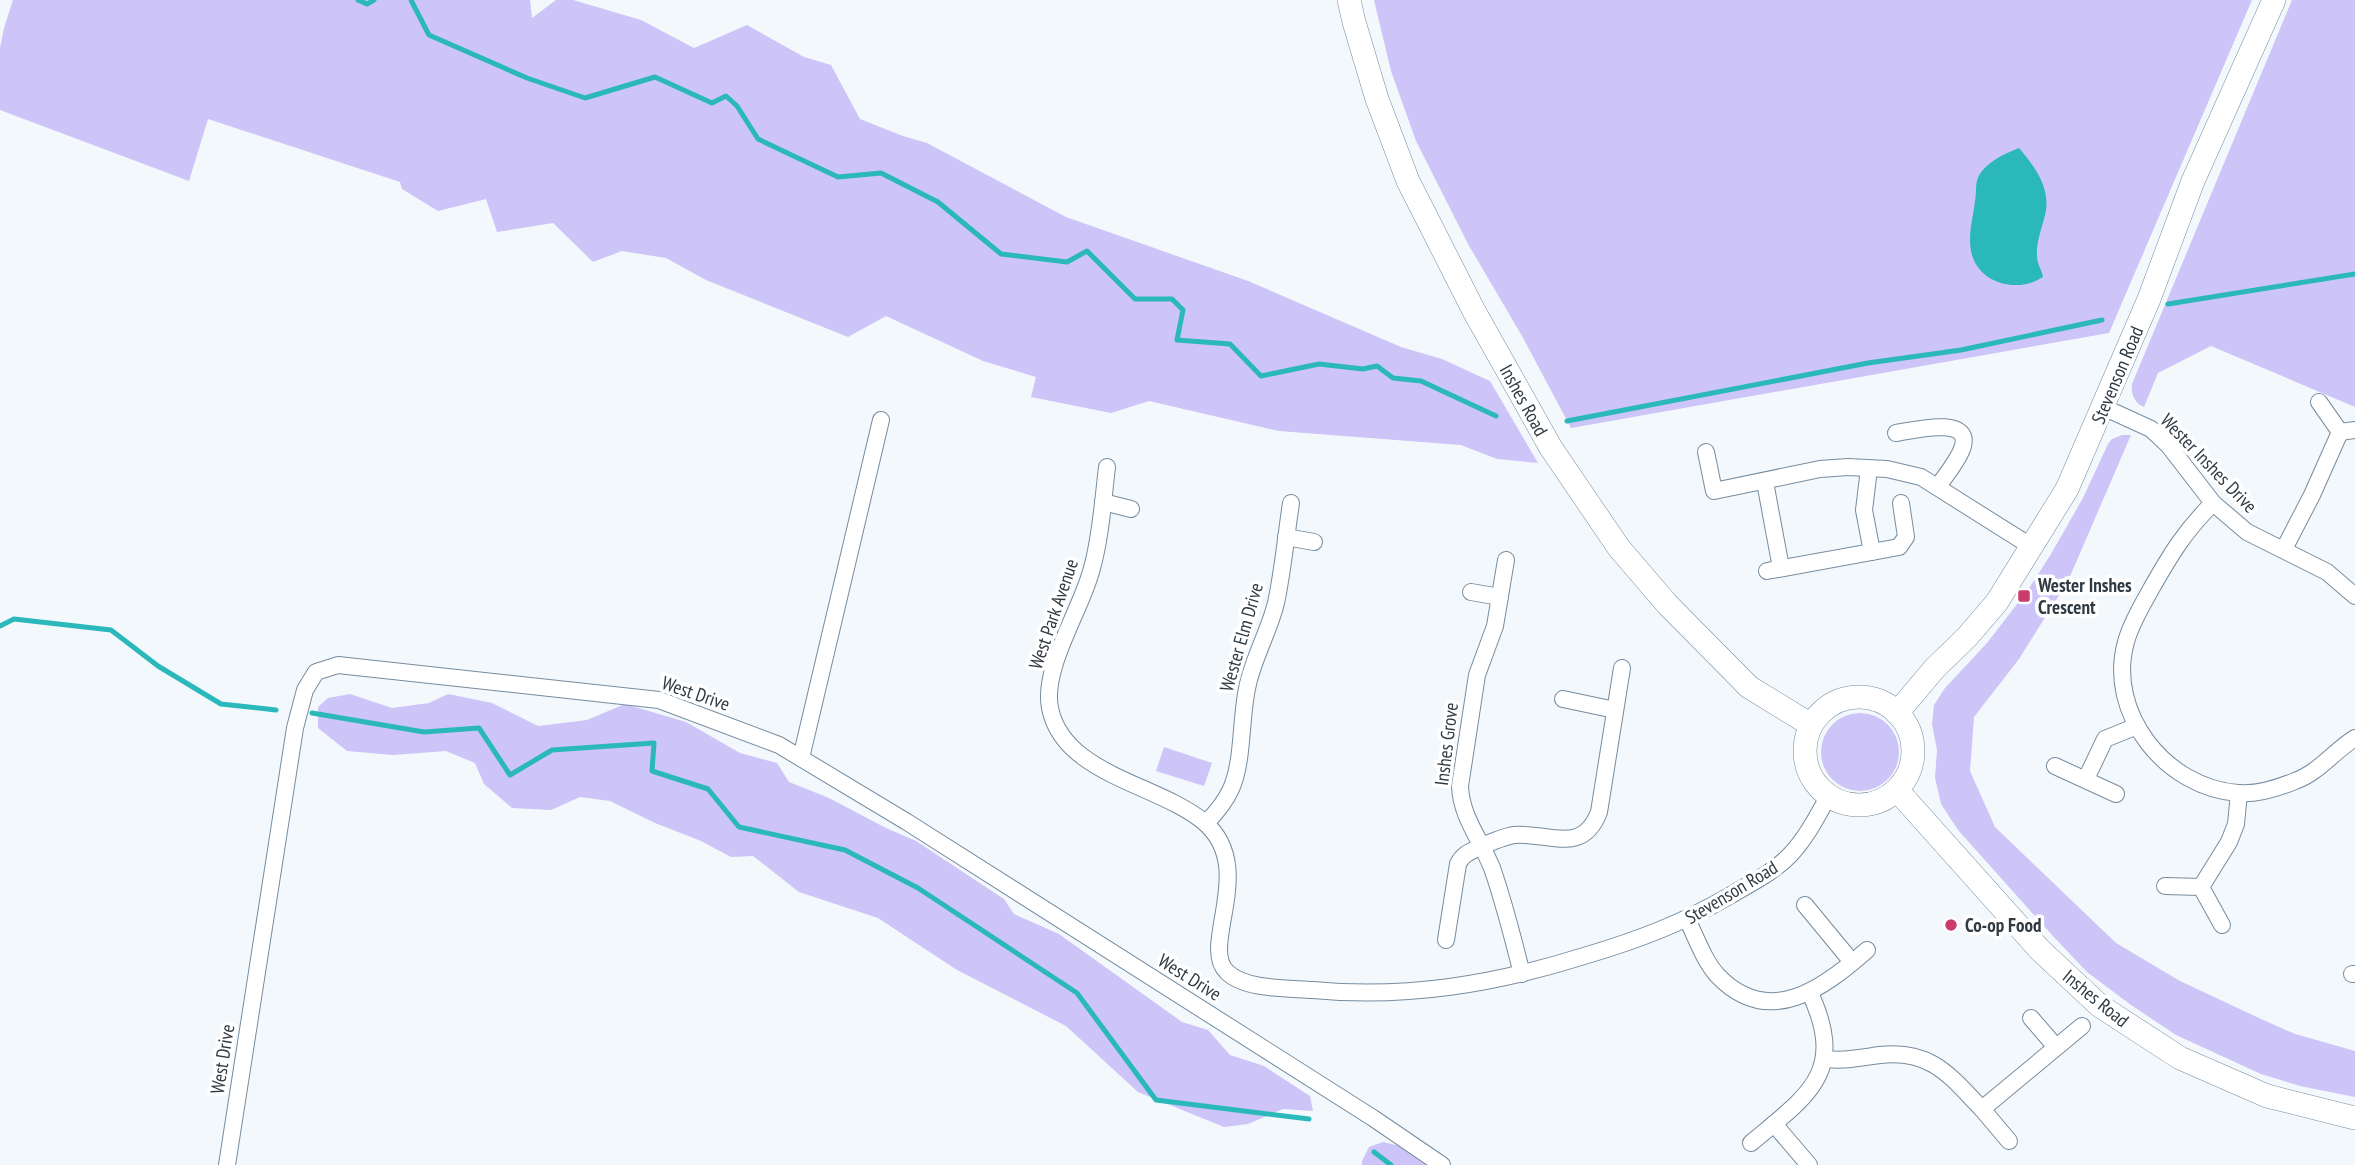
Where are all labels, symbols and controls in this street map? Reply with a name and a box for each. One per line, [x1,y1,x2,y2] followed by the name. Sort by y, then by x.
[2086,323,2148,427] street label: Stevenson Road
[1495,360,1553,440] street label: Inshes Road
[2156,408,2262,518] street label: Wester Inshes Drive
[1023,556,1083,672] street label: West Park Avenue
[2037,573,2132,619] place label: Wester Inshes Crescent
[1214,580,1268,694] street label: Wester Elm Drive
[2016,588,2032,604] marker: Wester Inshes Crescent
[659,670,733,716] street label: West Drive
[1429,701,1463,787] street label: Inshes Grove
[1680,855,1782,929] street label: Stevenson Road
[1965,913,2041,937] place label: Co-op Food
[1943,917,1959,933] marker: Co-op Food
[1154,948,1226,1006] street label: West Drive
[2058,964,2134,1032] street label: Inshes Road
[205,1022,239,1096] street label: West Drive

